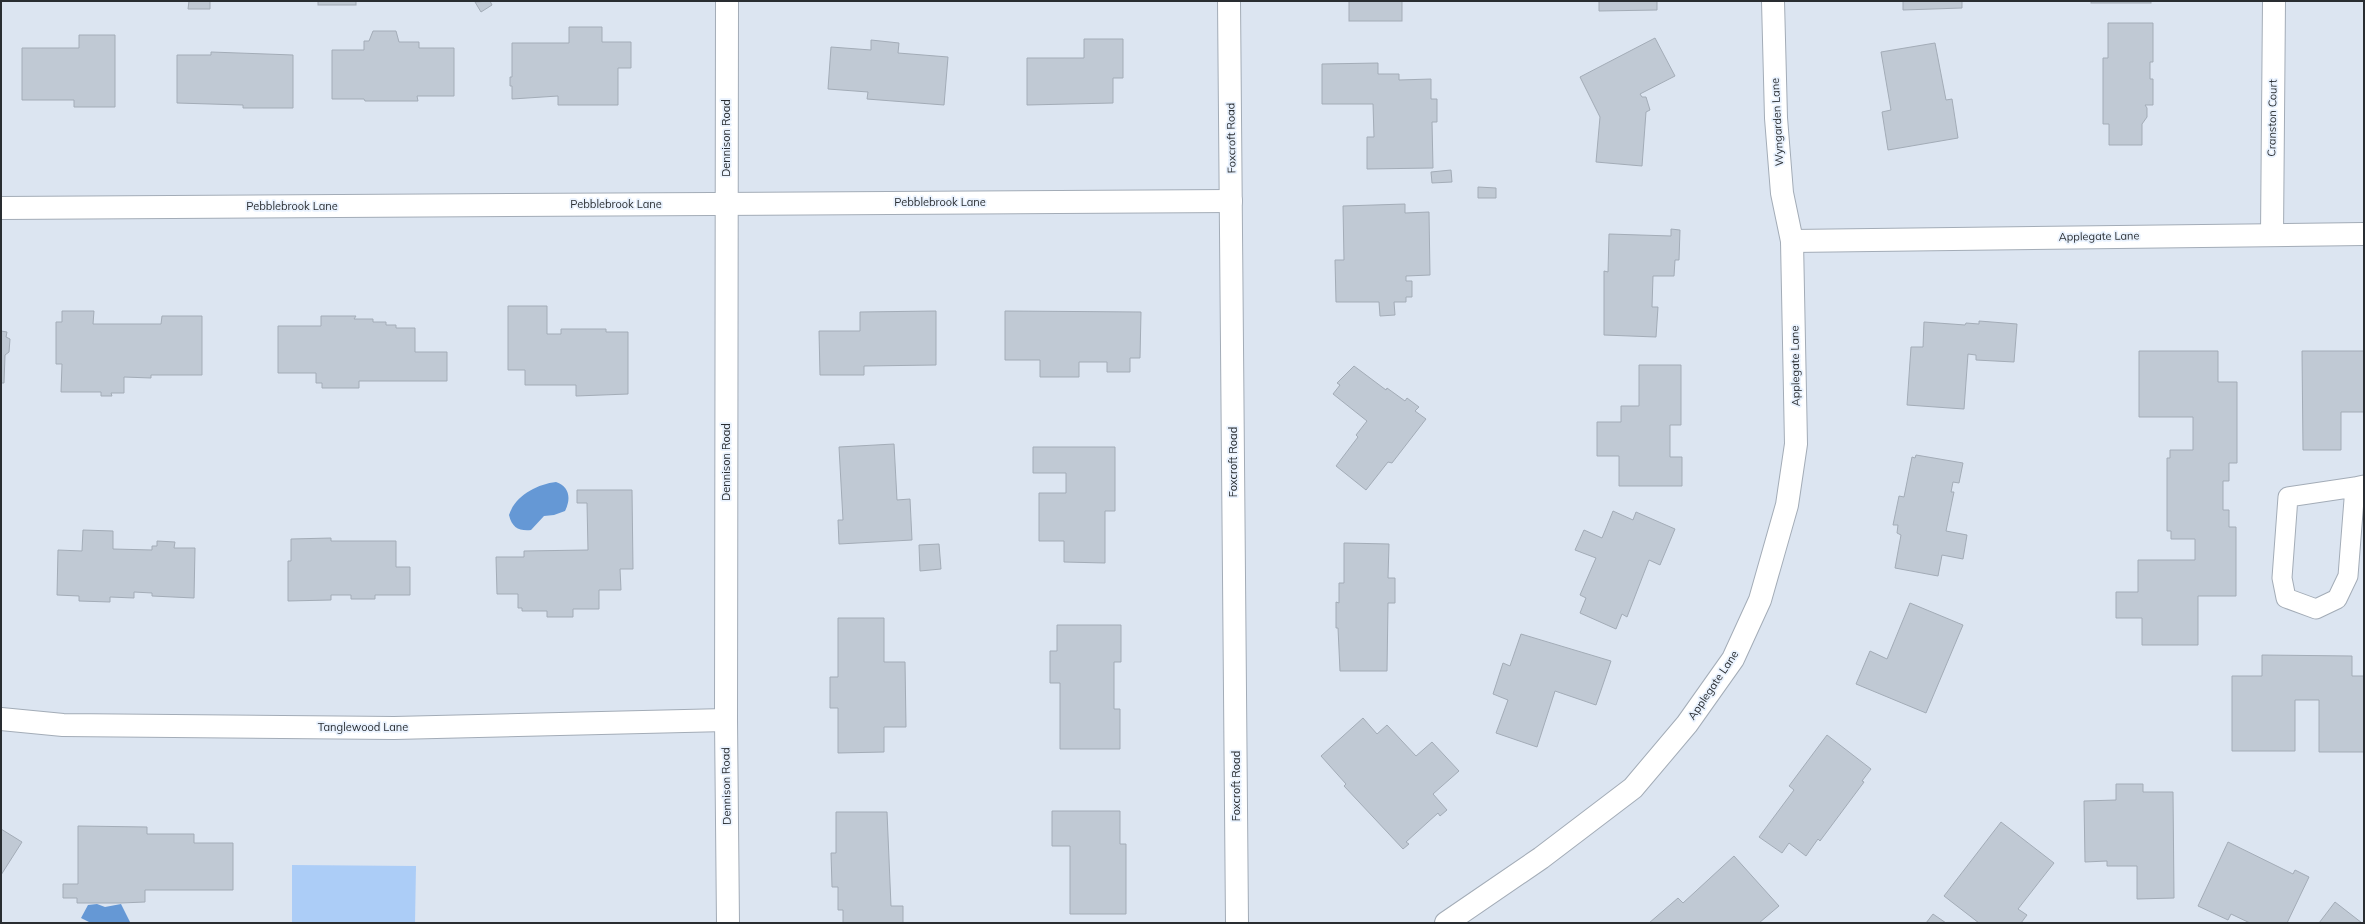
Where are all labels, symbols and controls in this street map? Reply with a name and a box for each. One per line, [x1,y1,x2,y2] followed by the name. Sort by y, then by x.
[1768,78,1786,166] street label: Wyngarden Lane
[2264,79,2280,157] street label: Cranston Court
[719,99,733,177] street label: Dennison Road
[1223,103,1239,173] street label: Foxcroft Road
[894,195,986,209] street label: Pebblebrook Lane
[570,197,662,211] street label: Pebblebrook Lane
[246,199,338,213] street label: Pebblebrook Lane
[2058,228,2140,244] street label: Applegate Lane
[1787,325,1803,407] street label: Applegate Lane
[719,423,733,501] street label: Dennison Road
[1226,427,1240,497] street label: Foxcroft Road
[1685,648,1741,722] street label: Applegate Lane
[318,720,408,734] street label: Tanglewood Lane
[718,747,734,825] street label: Dennison Road
[1229,751,1243,821] street label: Foxcroft Road

